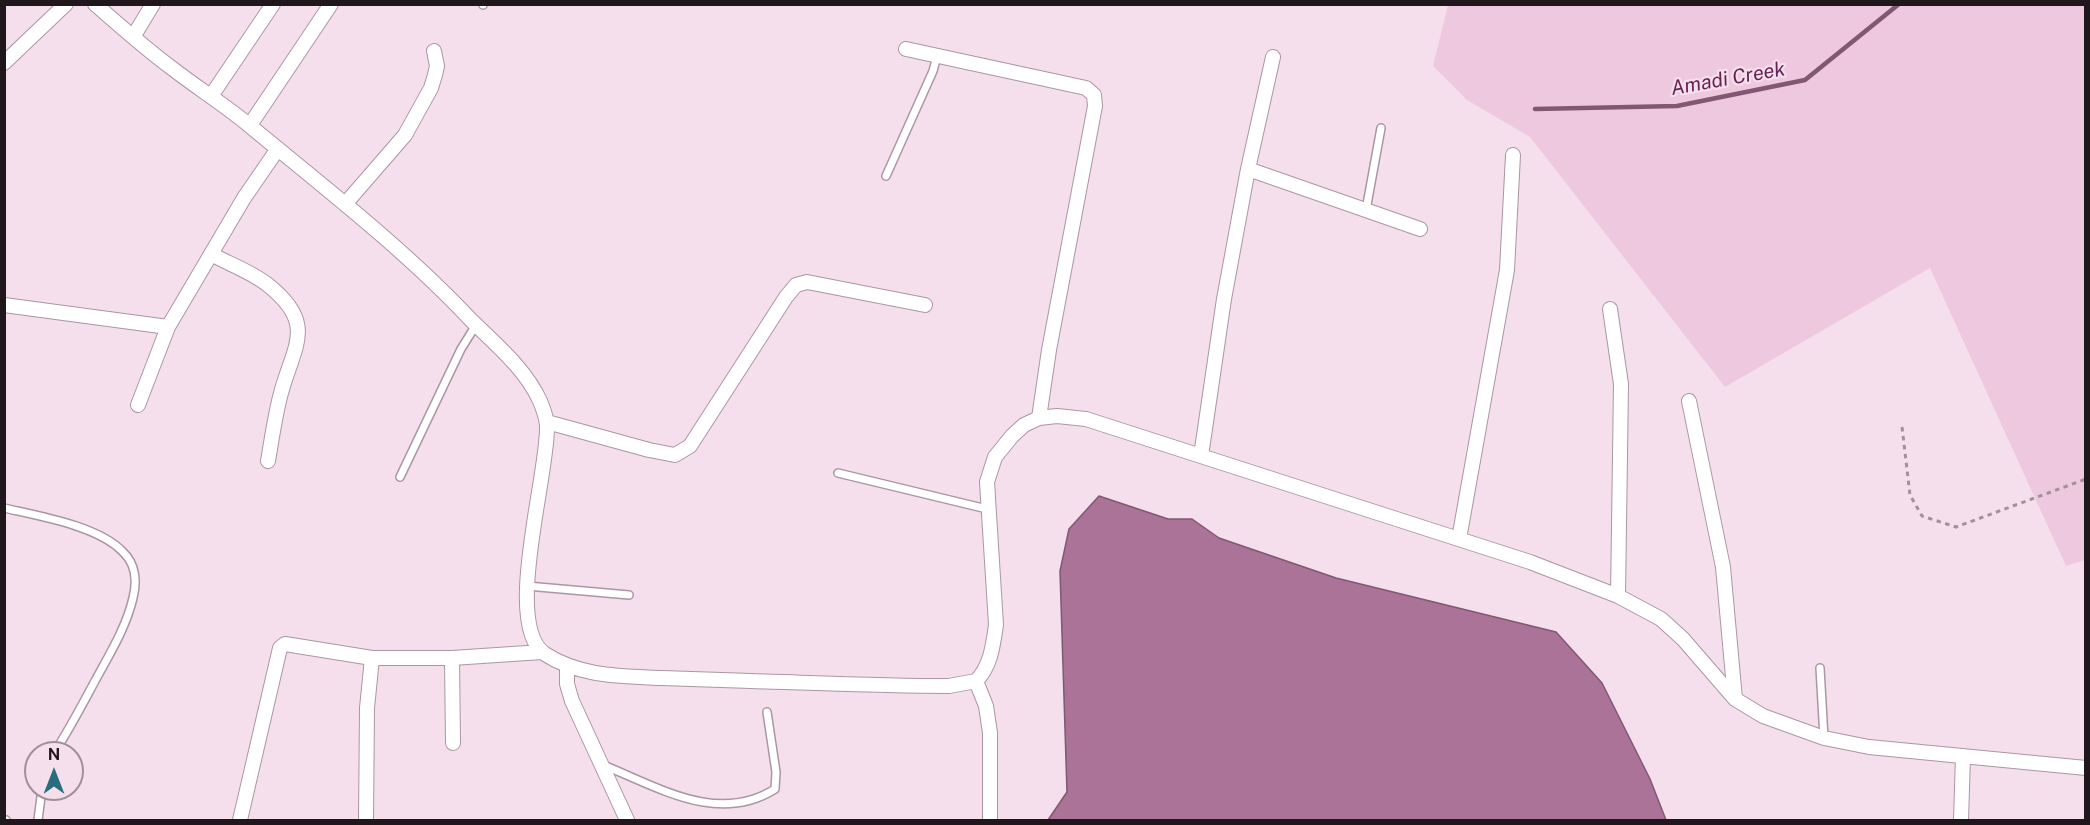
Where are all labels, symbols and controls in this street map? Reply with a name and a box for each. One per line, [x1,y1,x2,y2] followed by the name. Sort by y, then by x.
[1669,57,1787,101] water label: Amadi Creek
[24,741,84,801] north arrow
[48,745,60,764] text: N

